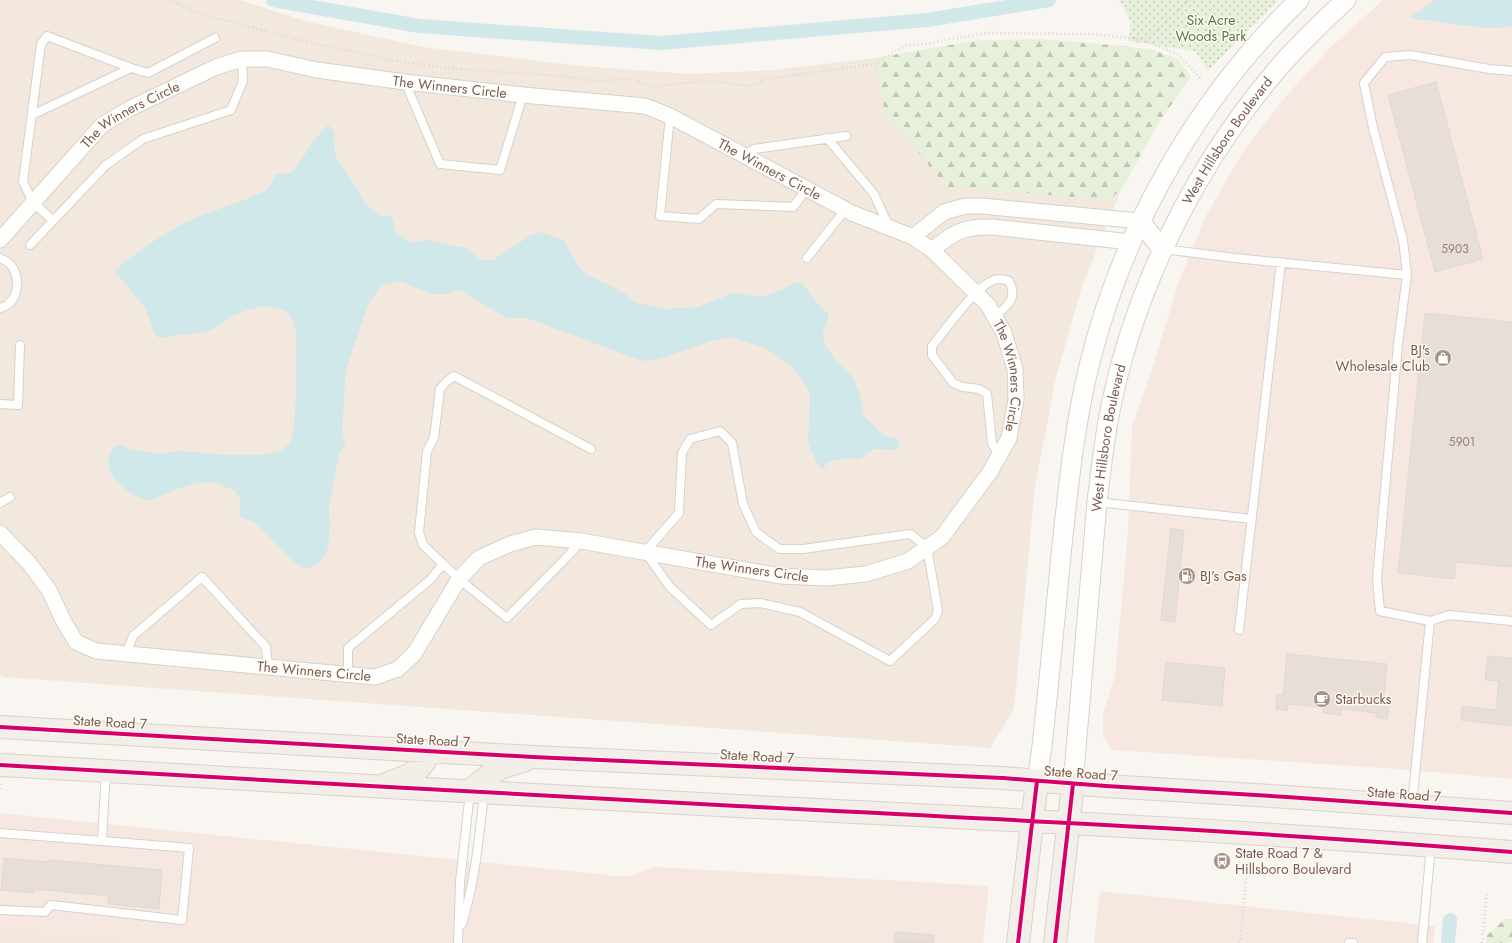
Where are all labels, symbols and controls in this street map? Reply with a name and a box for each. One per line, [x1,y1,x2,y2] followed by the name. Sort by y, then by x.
[1176,10,1247,46] park label: Six Acre Woods Park
[392,70,508,103] street label: The Winners Circle
[1177,72,1277,208] street label: West Hillsboro Boulevard
[76,76,183,153] street label: The Winners Circle
[714,133,825,205] street label: The Winners Circle
[1441,240,1469,258] house number: 5903
[988,316,1026,433] street label: The Winners Circle
[1336,340,1430,376] place label: BJ's Wholesale Club
[1433,348,1453,368] shop icon: BJ's Wholesale Club
[1086,362,1131,513] street label: West Hillsboro Boulevard
[1449,433,1475,451] house number: 5901
[694,551,810,587] street label: The Winners Circle
[1177,566,1197,586] fuel station icon: BJ’s Gas
[1200,566,1247,586] place label: BJ’s Gas
[256,656,372,686] street label: The Winners Circle
[1312,689,1332,709] cafe icon: Starbucks
[1335,689,1392,709] place label: Starbucks
[72,710,148,734] street label: State Road 7
[395,728,471,752] street label: State Road 7
[719,744,795,768] street label: State Road 7
[1043,760,1119,786] street label: State Road 7
[1366,781,1442,807] street label: State Road 7
[1235,843,1352,879] place label: State Road 7 & Hillsboro Boulevard
[1212,851,1232,871] bus stop icon: State Road 7 & Hillsboro Boulevard

